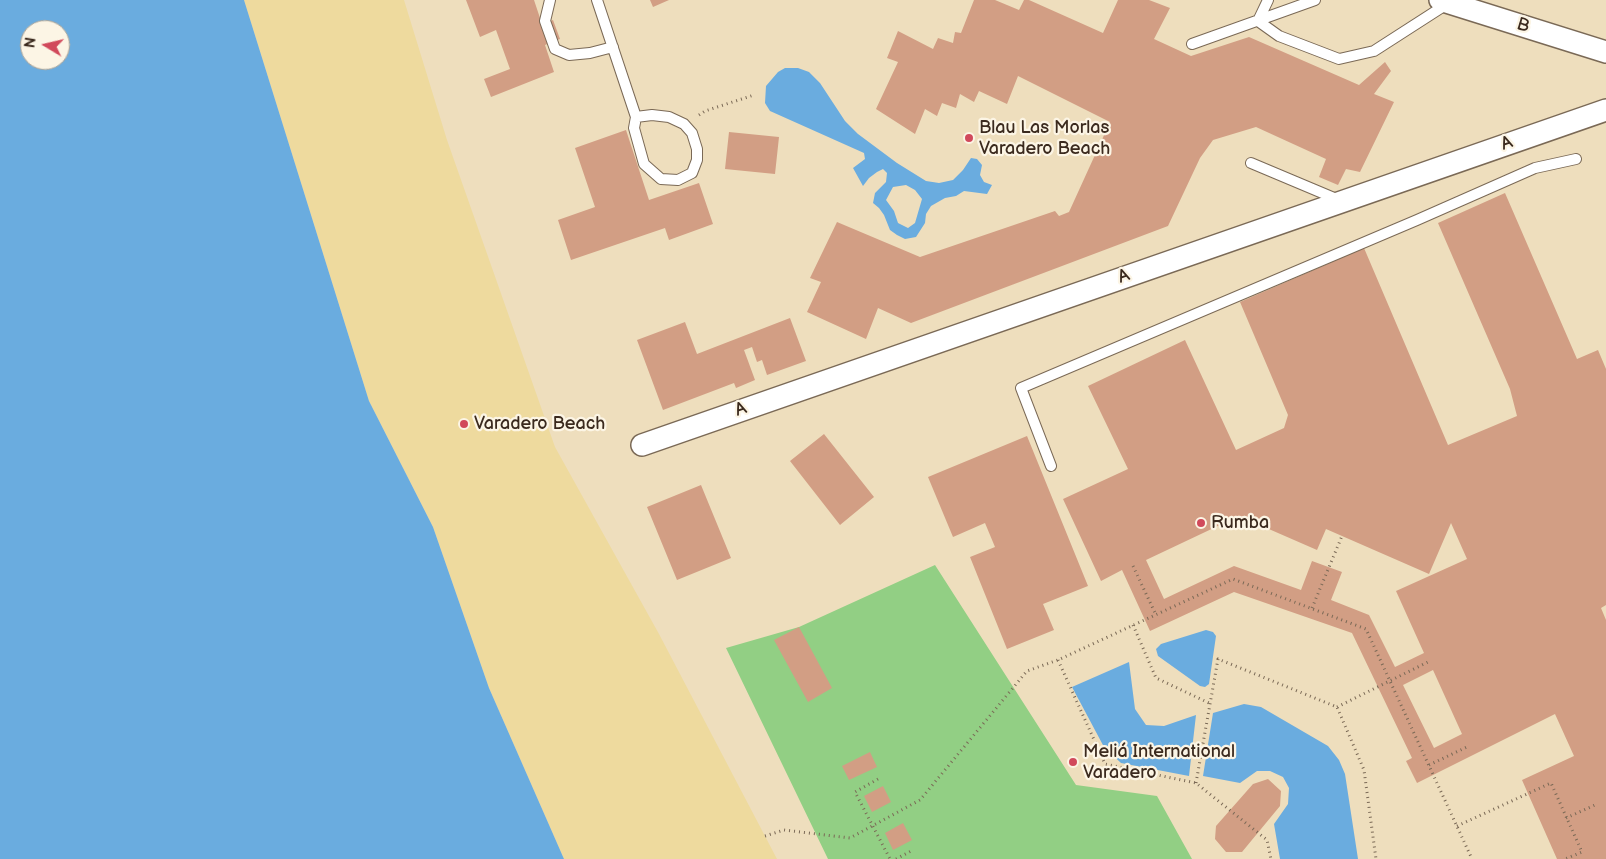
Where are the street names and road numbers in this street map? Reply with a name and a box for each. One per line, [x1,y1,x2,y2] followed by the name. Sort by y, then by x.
[1514,14,1532,38] street label: B
[1498,132,1516,156] street label: A
[1115,265,1133,289] street label: A
[732,398,750,422] street label: A

